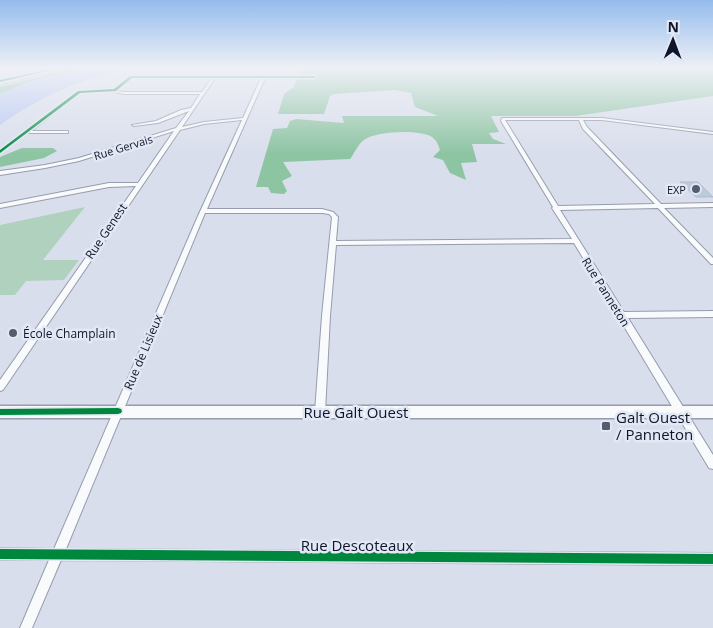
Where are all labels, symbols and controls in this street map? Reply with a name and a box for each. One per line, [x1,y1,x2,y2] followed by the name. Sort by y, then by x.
[648,15,698,65] north arrow
[667,17,679,36] text: N
[92,131,154,163] street label: Rue Gervais
[667,182,686,197] place label: EXP
[690,183,702,195] marker: EXP
[81,200,131,262] street label: Rue Genest
[578,254,634,330] street label: Rue Panneton
[119,311,167,392] street label: Rue de Lisieux
[23,325,116,342] place label: École Champlain
[7,327,19,339] marker: École Champlain
[304,402,408,422] street label: Rue Galt Ouest
[616,407,693,444] place label: Galt Ouest / Panneton
[600,420,612,432] marker: Galt Ouest / Panneton
[301,535,413,555] street label: Rue Descoteaux

